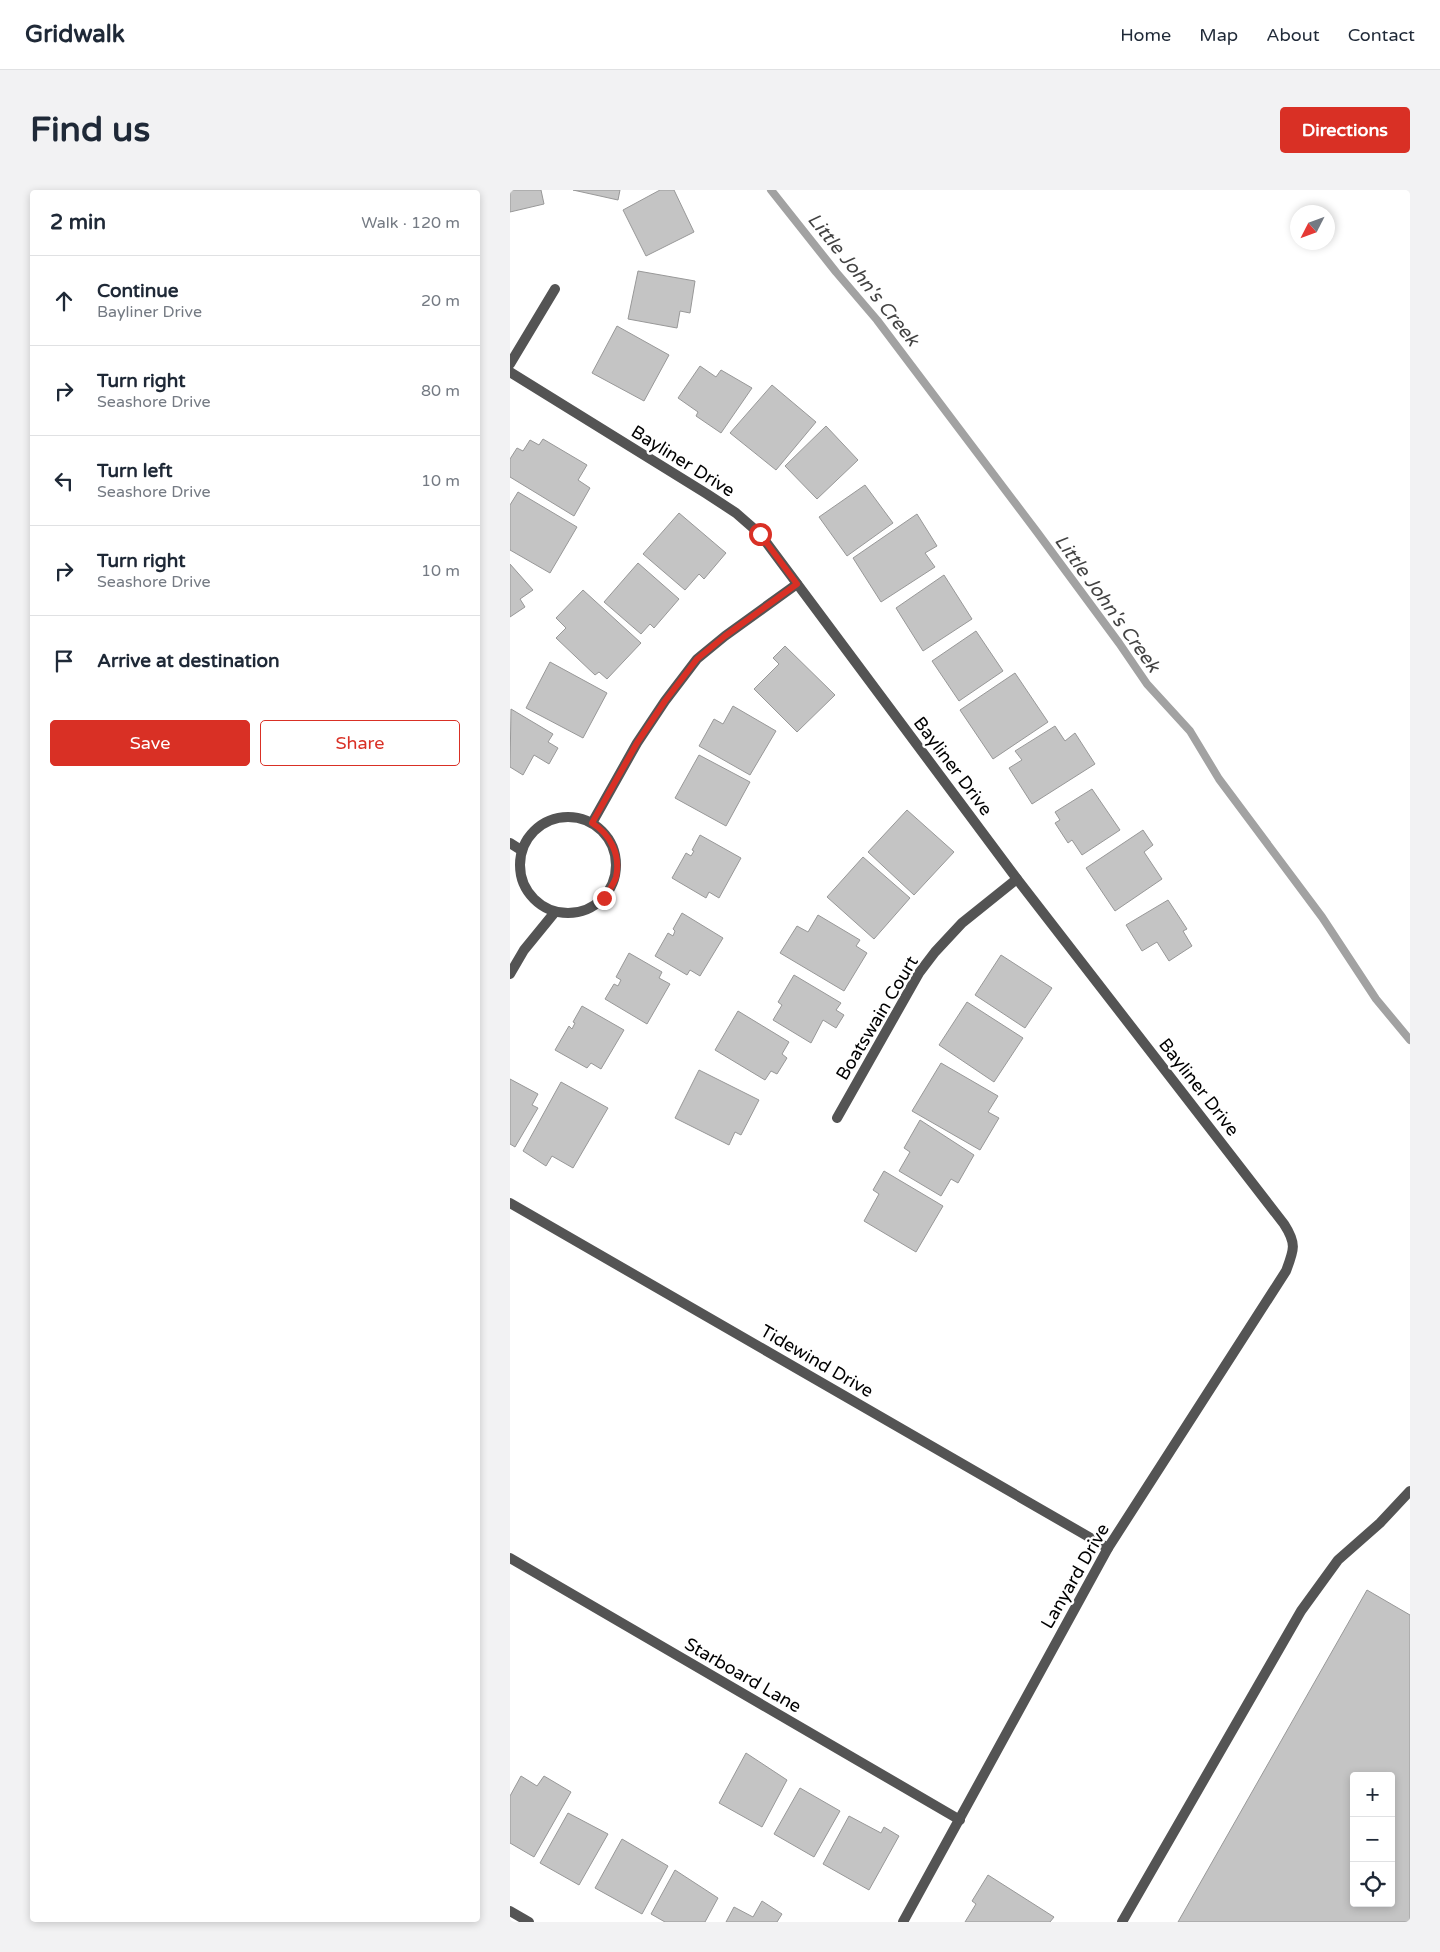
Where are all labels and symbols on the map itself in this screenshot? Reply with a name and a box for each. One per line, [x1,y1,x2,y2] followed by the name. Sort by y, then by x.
[1290,205,1335,250] north arrow
[803,209,925,352] water label: Little John's Creek
[627,420,739,502] street label: Bayliner Drive
[749,523,772,546] route start
[1050,531,1165,678] water label: Little John's Creek
[909,712,997,820] street label: Bayliner Drive
[593,887,616,910] route end
[831,952,923,1084] street label: Boatswain Court
[1154,1034,1244,1140] street label: Bayliner Drive
[757,1320,877,1402] street label: Tidewind Drive
[1036,1519,1114,1633] street label: Lanyard Drive
[681,1633,805,1717] street label: Starboard Lane

